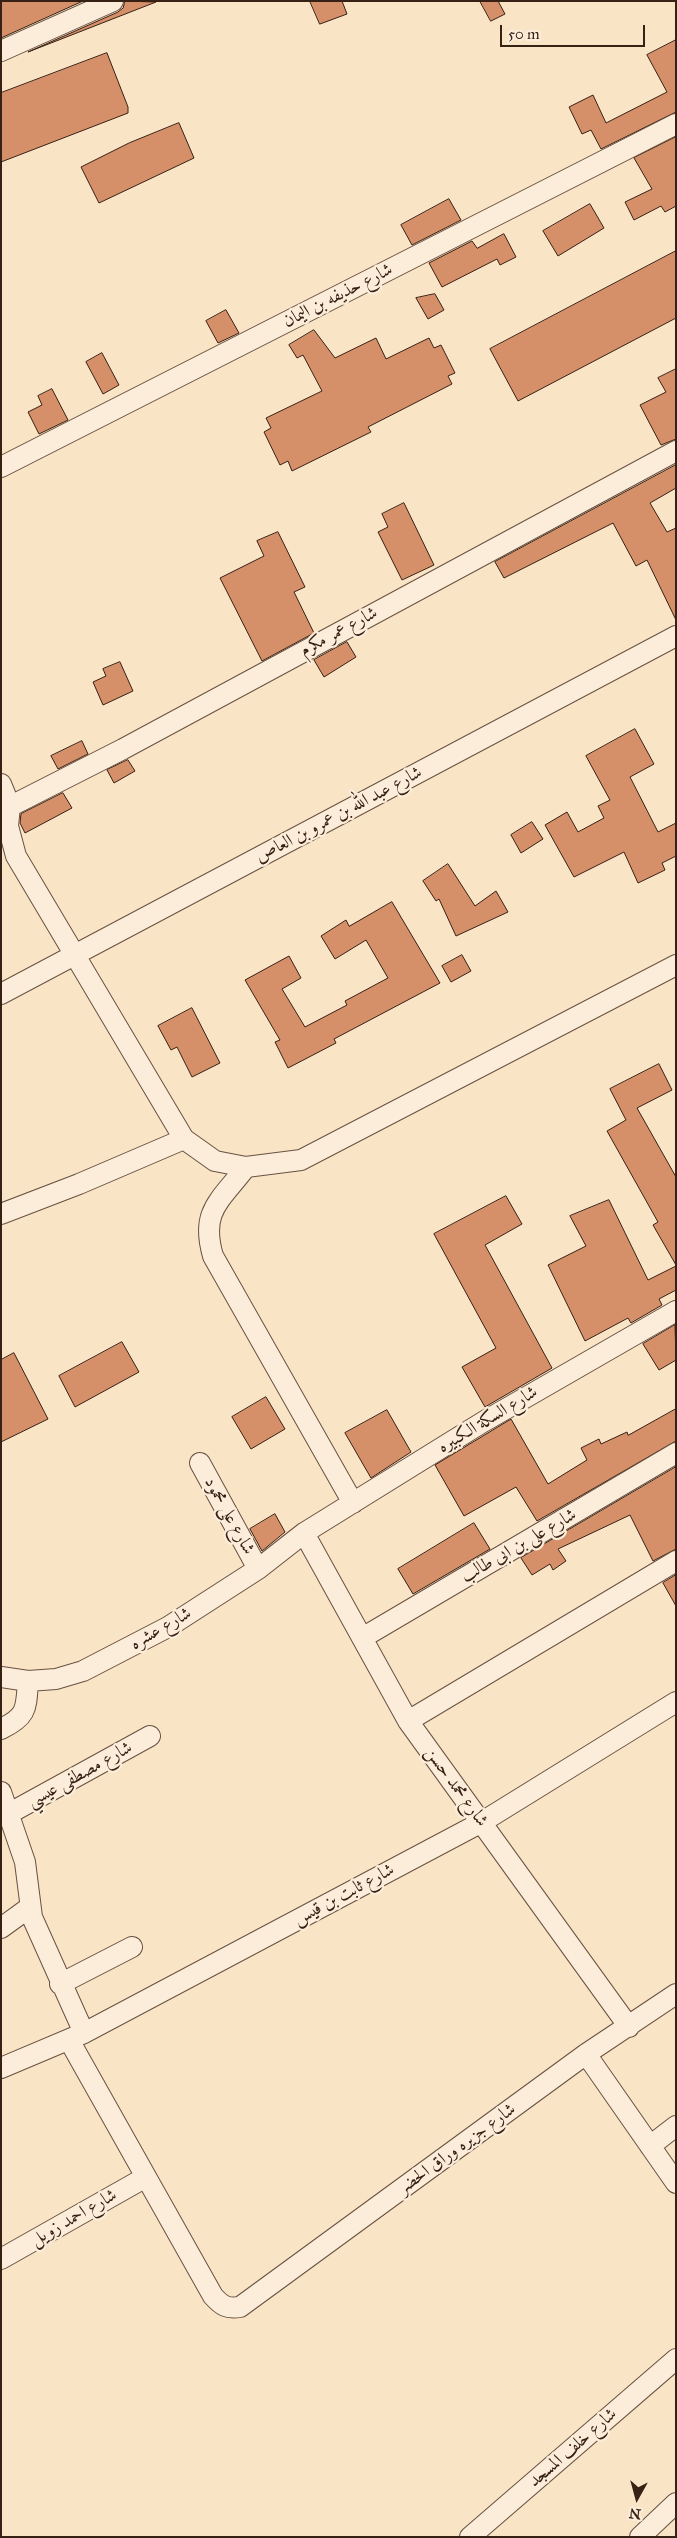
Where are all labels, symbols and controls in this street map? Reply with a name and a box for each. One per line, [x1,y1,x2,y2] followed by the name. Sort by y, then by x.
[502,15,647,47] scale bar
[508,25,540,43] text: 50 m
[280,259,396,333] street label: شارع حذيفه بن اليمان
[296,603,382,661] street label: شارع عمر مكرم
[252,762,426,868] street label: شارع عبد الله بن عمرو بن العاص
[434,1382,542,1458] street label: شارع السكة الكبيره
[199,1473,259,1559] street label: شارع على محمود
[457,1504,581,1588] street label: شارع على بن ابى طالب
[127,1603,195,1655] street label: شارع عشره
[24,1737,136,1813] street label: شارع مصطفى عيسي
[420,1743,492,1831] street label: شارع محمد حسن
[290,1859,398,1931] street label: شارع ثابت بن قيس
[394,2099,520,2199] street label: شارع جزيره وراق الحضر
[27,2185,121,2251] street label: شارع احمد زويل
[524,2404,622,2492] street label: شارع خلف المسجد
[612,2473,662,2523] north arrow
[628,2504,642,2523] text: N

